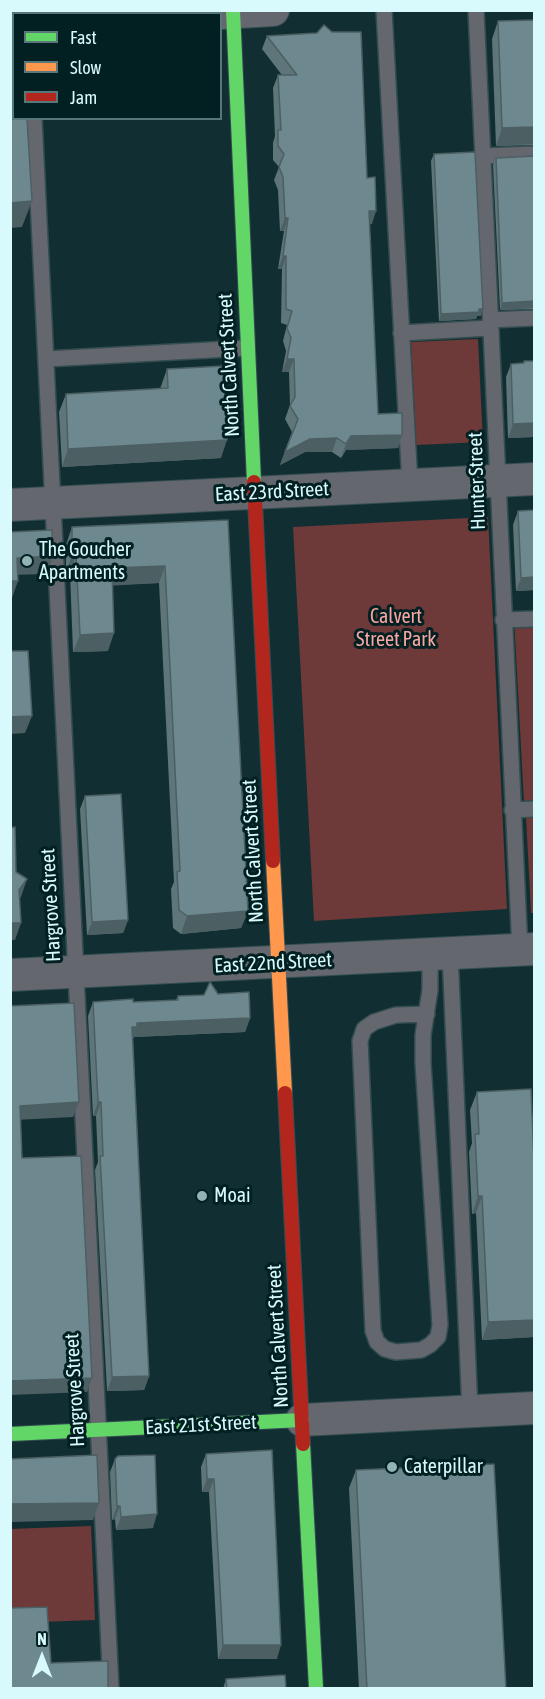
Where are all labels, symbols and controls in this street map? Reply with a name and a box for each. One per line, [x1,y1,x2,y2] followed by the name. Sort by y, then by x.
[12,12,222,120] legend
[70,27,97,48] text: Fast
[70,57,101,78] text: Slow
[70,87,97,108] text: Jam
[213,293,245,437] street label: North Calvert Street
[463,432,491,530] street label: Hunter Street
[214,477,330,507] street label: East 23rd Street
[39,538,131,585] place label: The Goucher Apartments
[20,554,34,568] marker: The Goucher Apartments
[356,605,436,652] park label: Calvert Street Park
[237,779,269,923] street label: North Calvert Street
[36,848,66,962] street label: Hargrove Street
[213,948,333,978] street label: East 22nd Street
[214,1184,251,1208] place label: Moai
[195,1189,209,1203] marker: Moai
[262,1264,294,1408] street label: North Calvert Street
[60,1333,90,1447] street label: Hargrove Street
[145,1410,257,1440] street label: East 21st Street
[404,1455,483,1479] place label: Caterpillar
[385,1460,399,1474] marker: Caterpillar
[12,1627,72,1687] north arrow
[37,1630,47,1648] text: N

